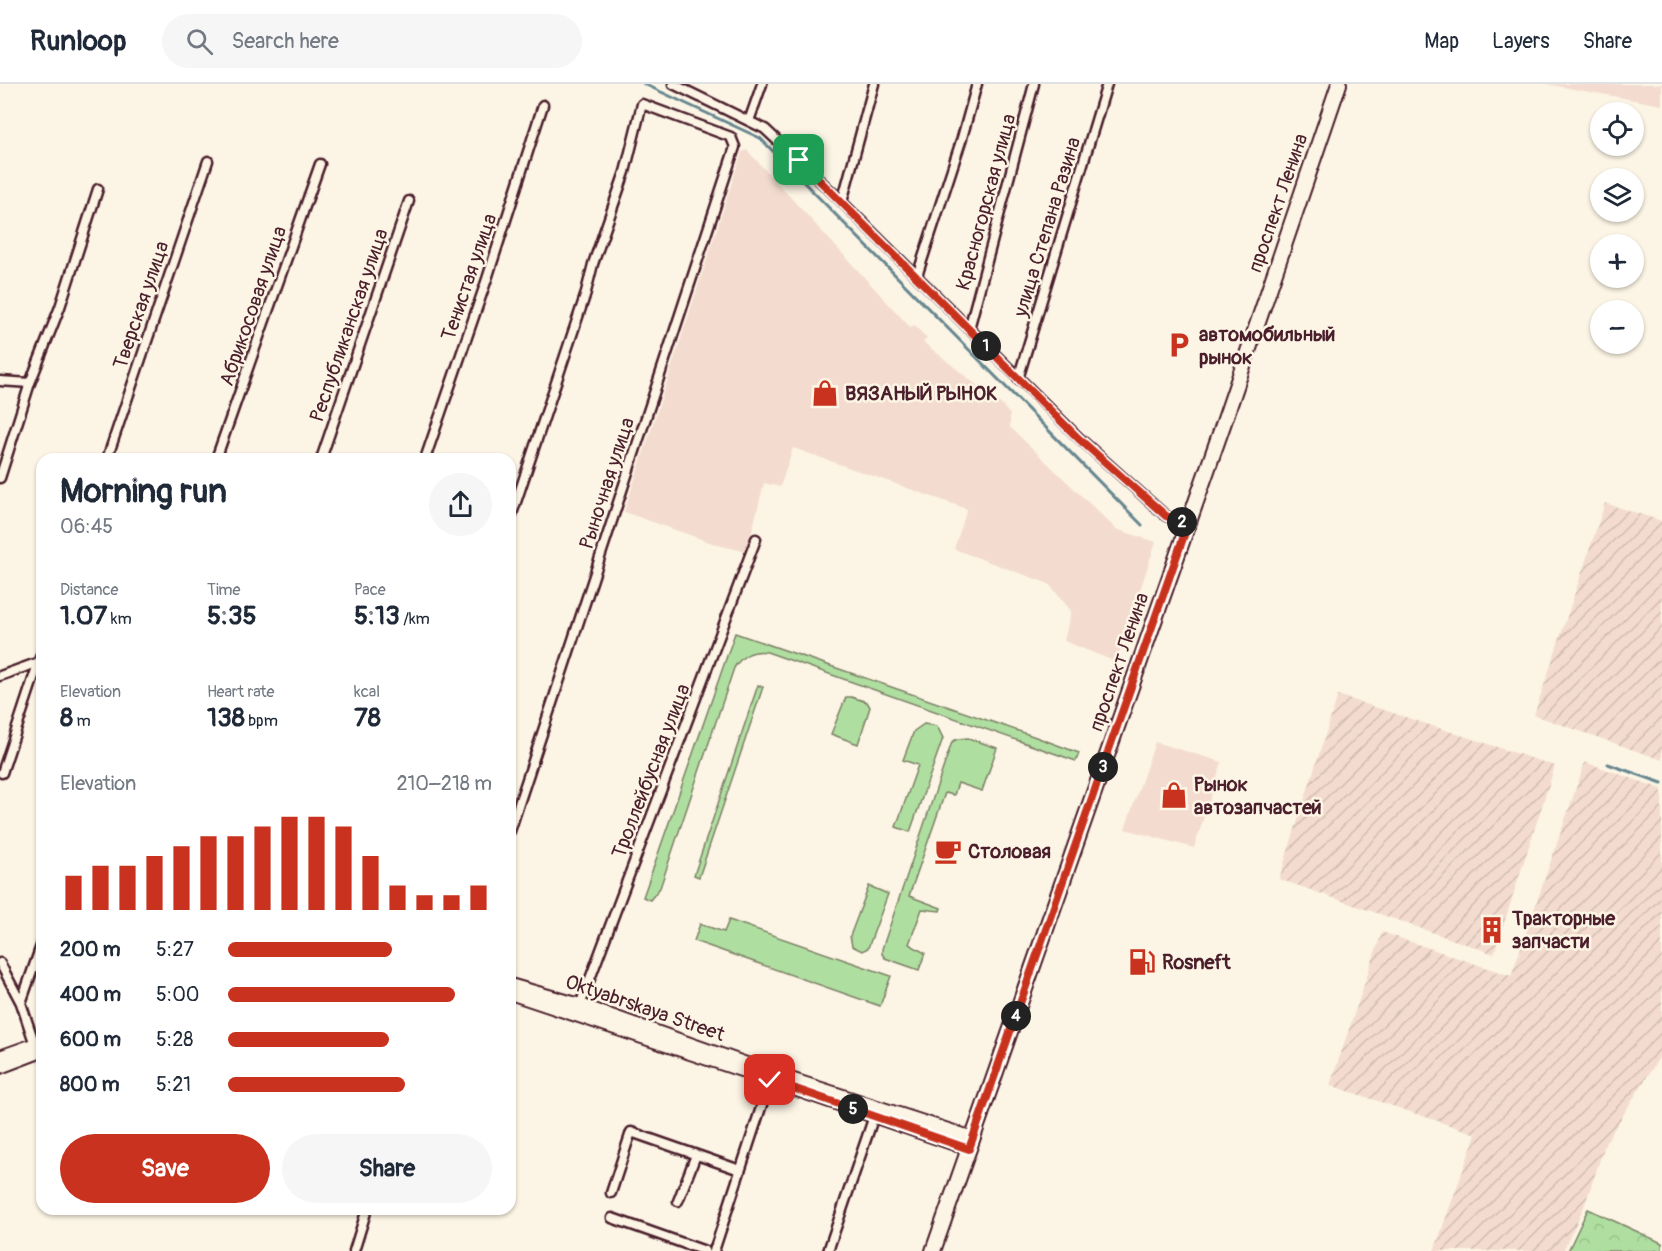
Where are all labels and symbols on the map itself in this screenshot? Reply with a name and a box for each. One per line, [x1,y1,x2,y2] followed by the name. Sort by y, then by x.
[950,111,1022,293] street label: Красногорская улица
[1243,130,1313,276] street label: проспект Ленина
[773,134,824,185] pin
[1007,134,1086,321] street label: улица Степана Разина
[436,210,502,344] street label: Тенистая улица
[214,223,292,389] street label: Абрикосовая улица
[304,225,394,425] street label: Республиканская улица
[107,238,175,372] street label: Тверская улица
[1199,322,1335,370] place label: автомобильный рынок
[1164,330,1194,360] parking icon: автомобильный рынок
[971,331,1001,361] pin: 1
[810,378,840,408] shop icon: ВЯЗАНЫЙ РЫНОК
[845,381,997,406] place label: ВЯЗАНЫЙ РЫНОК
[574,414,640,552] street label: Рыночная улица
[1167,507,1197,537] pin: 2
[1084,589,1154,735] street label: проспект Ленина
[606,680,696,862] street label: Троллейбусная улица
[1088,752,1118,782] pin: 3
[1194,772,1322,820] place label: Рынок автозапчастей
[1159,780,1189,810] shop icon: Рынок автозапчастей
[933,836,963,866] cafe icon: Столовая
[968,839,1051,864] place label: Столовая
[1511,906,1616,954] place label: Тракторные запчасти
[1477,915,1507,945] building icon: Тракторные запчасти
[1127,947,1157,977] fuel station icon: Rosneft
[1162,950,1232,975] place label: Rosneft
[562,969,729,1047] street label: Oktyabrskaya Street
[1001,1001,1031,1031] pin: 4
[744,1054,795,1105] pin
[838,1094,868,1124] pin: 5

